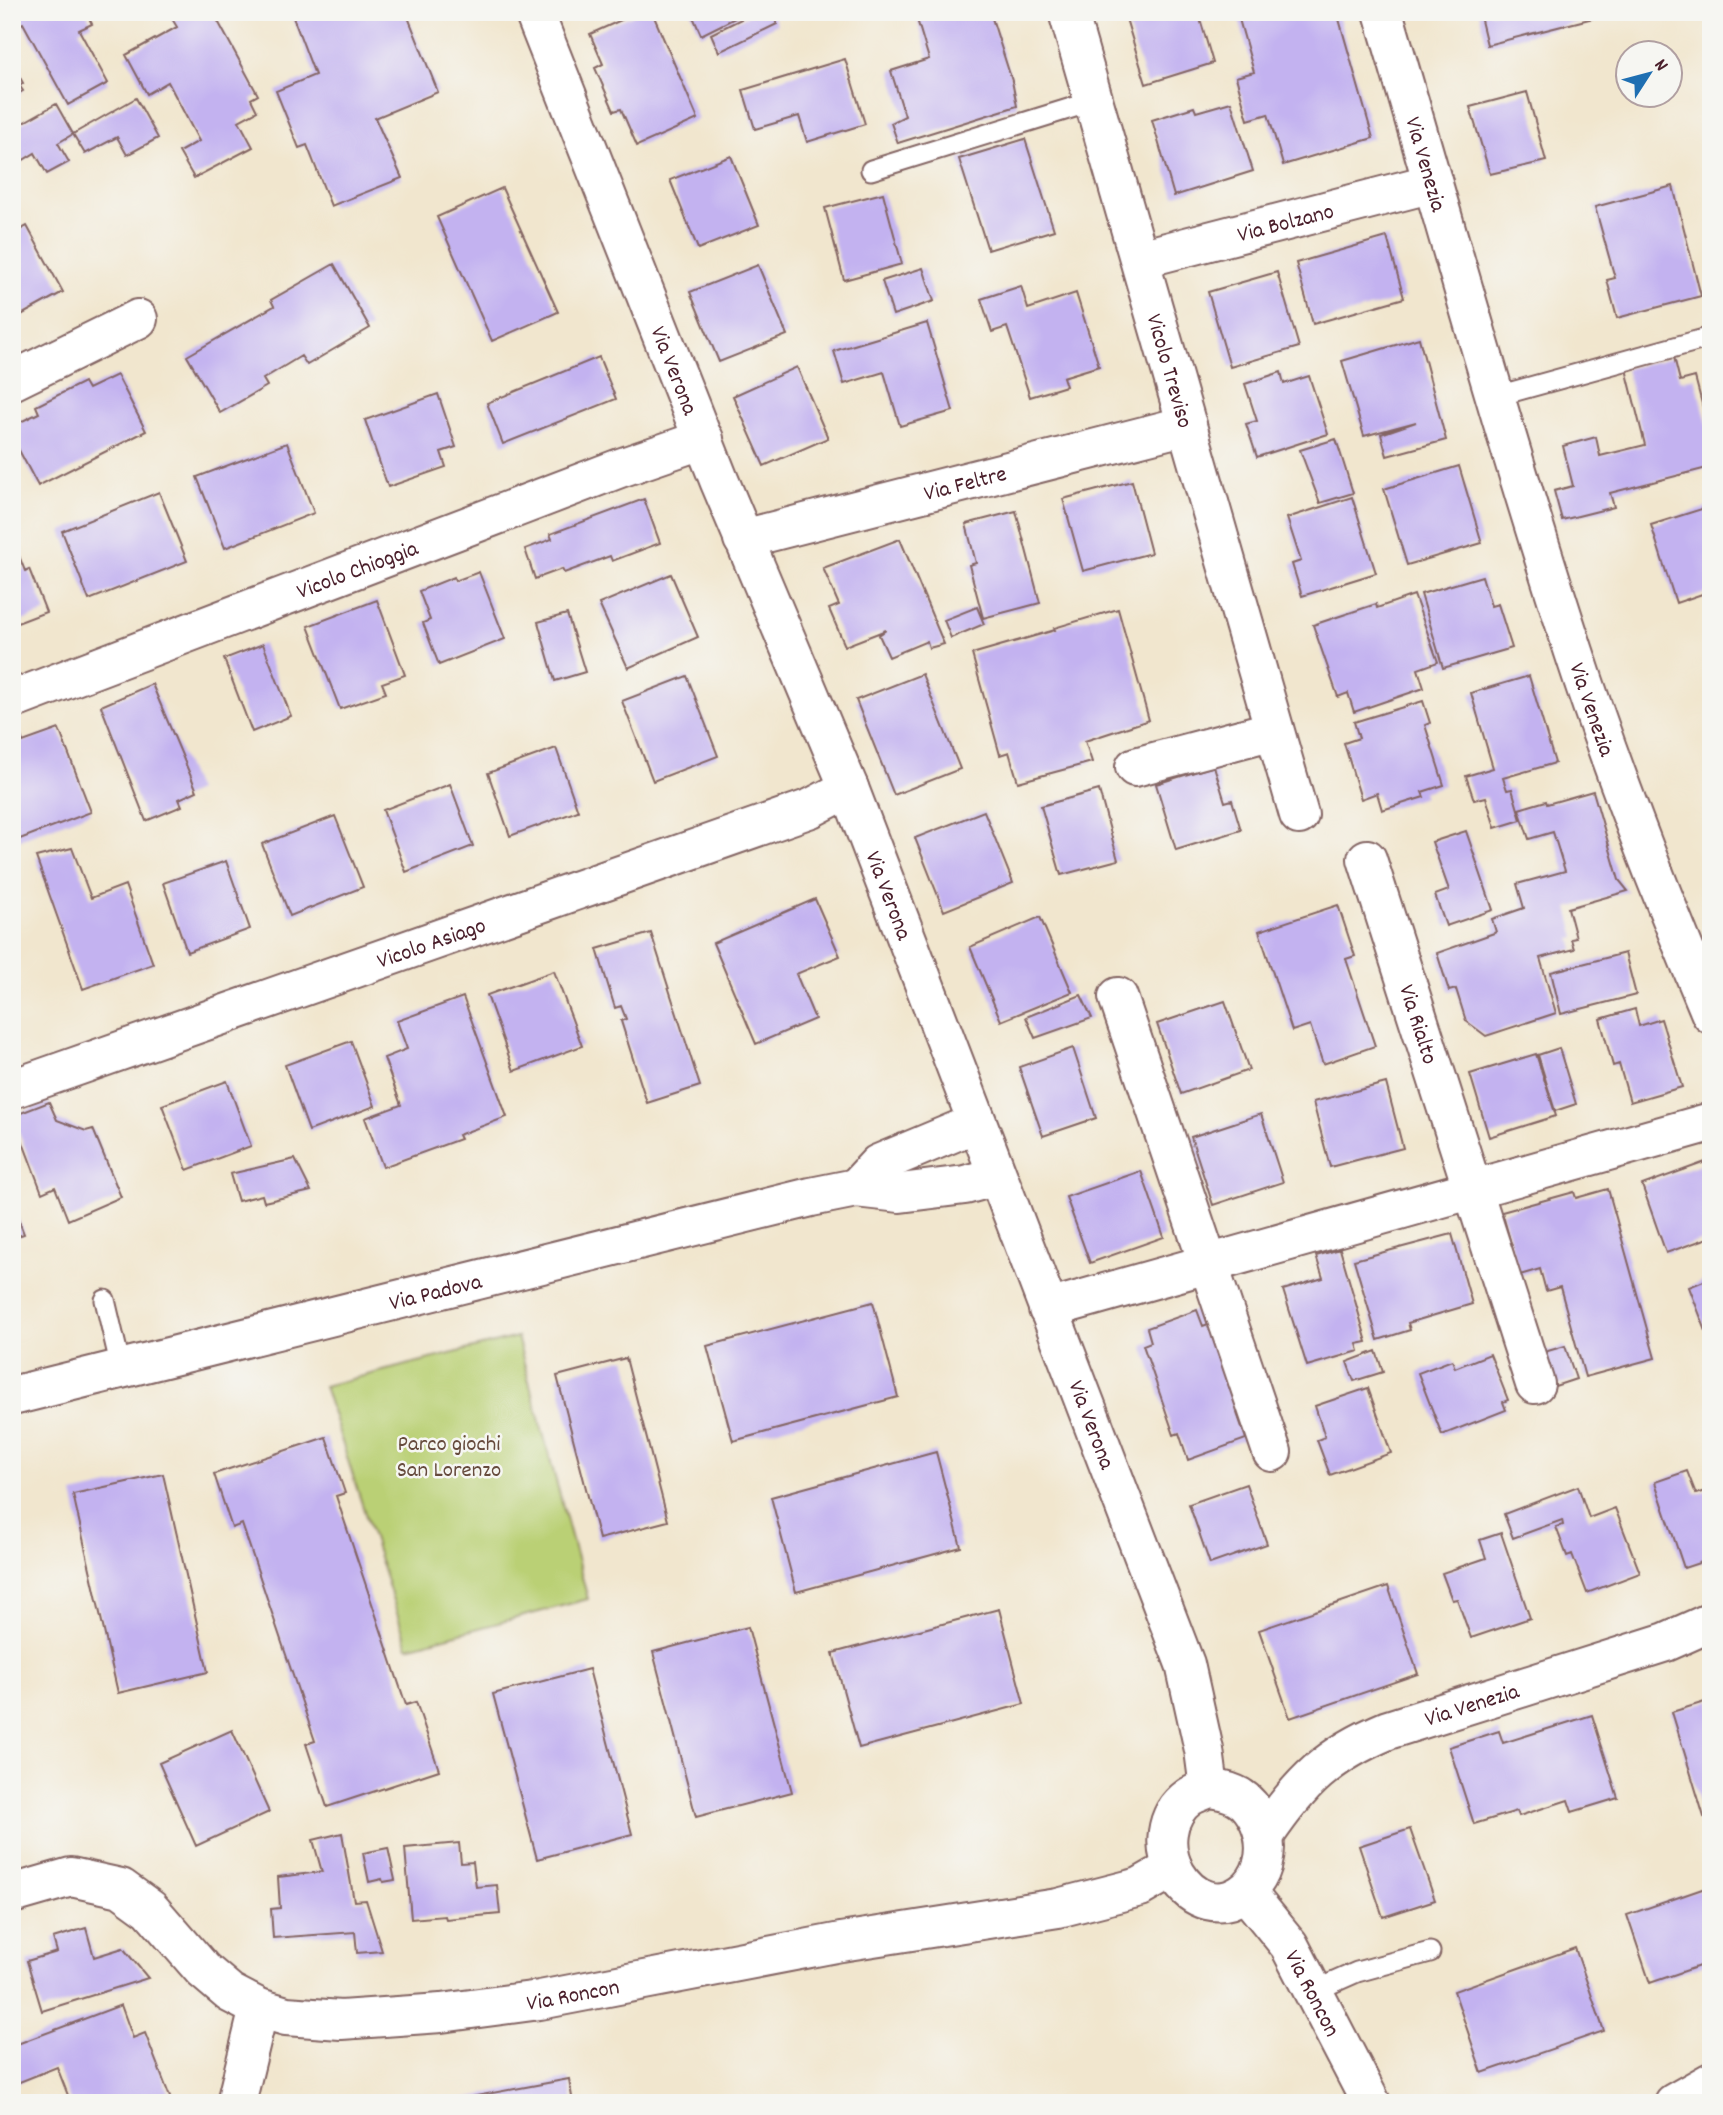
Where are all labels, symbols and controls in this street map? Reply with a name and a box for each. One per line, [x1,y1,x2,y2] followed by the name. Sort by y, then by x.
[1614,38,1684,108] north arrow
[1646,54,1674,78] text: N
[1394,114,1453,217] street label: Via Venezia
[1234,196,1338,253] street label: Via Bolzano
[1136,310,1200,432] street label: Vicolo Treviso
[640,322,705,422] street label: Via Verona
[921,459,1011,512] street label: Via Feltre
[293,533,425,610] street label: Vicolo Chioggia
[1559,659,1622,763] street label: Via Venezia
[855,847,919,946] street label: Via Verona
[373,911,491,979] street label: Vicolo Asiago
[1388,981,1445,1069] street label: Via Rialto
[386,1266,487,1321] street label: Via Padova
[1058,1376,1122,1476] street label: Via Verona
[397,1429,501,1488] park label: Parco giochi San Lorenzo
[1421,1676,1525,1737] street label: Via Venezia
[1274,1945,1347,2043] street label: Via Roncon
[525,1972,622,2022] street label: Via Roncon

